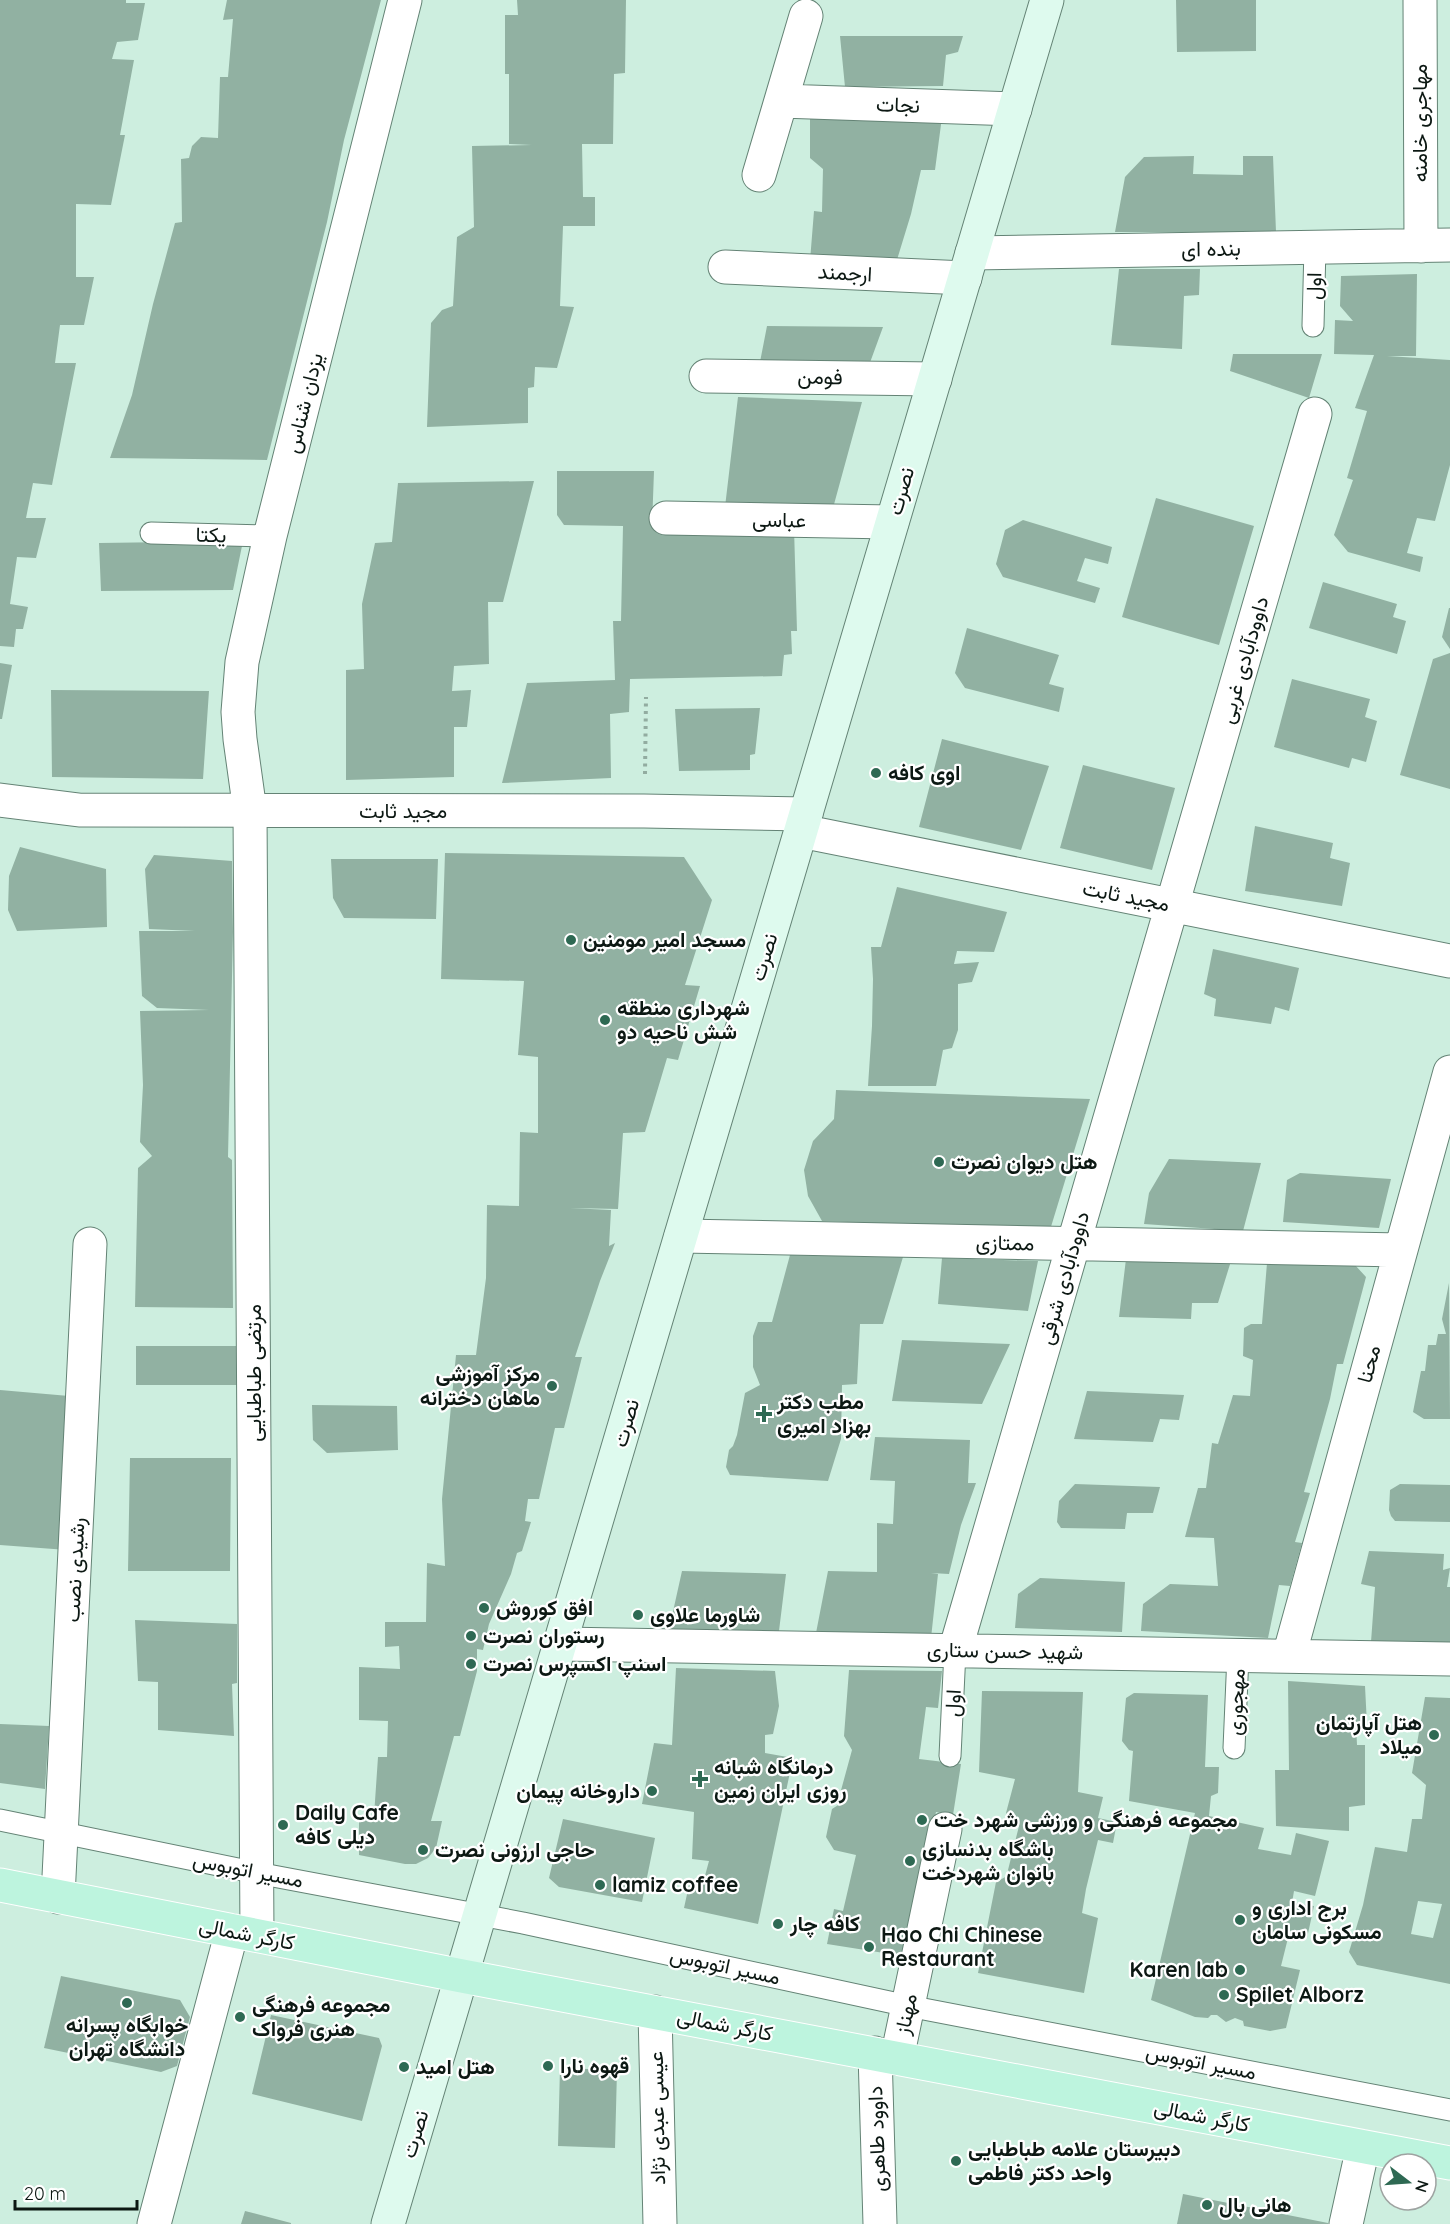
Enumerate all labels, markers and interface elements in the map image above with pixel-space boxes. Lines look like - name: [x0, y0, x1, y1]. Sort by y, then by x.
- street label: مهاجری خامنه: [1406, 64, 1433, 182]
- street label: نجات: [876, 90, 921, 118]
- street label: بنده ای: [1181, 234, 1241, 262]
- street label: ارجمند: [817, 258, 873, 287]
- street label: اول: [1300, 272, 1327, 300]
- street label: یزدان شناس: [278, 350, 329, 456]
- street label: فومن: [797, 363, 843, 390]
- street label: نصرت: [881, 464, 920, 518]
- street label: عباسی: [752, 506, 806, 532]
- street label: یکتا: [195, 521, 227, 547]
- street label: داوودآبادی غربی: [1212, 593, 1275, 727]
- place label: اوی کافه: [888, 759, 961, 786]
- marker: اوی کافه: [869, 766, 883, 780]
- street label: مجید ثابت: [359, 797, 447, 823]
- street label: مجید ثابت: [1080, 874, 1172, 916]
- place label: مسجد امیر مومنین: [583, 926, 746, 953]
- street label: نصرت: [743, 930, 784, 984]
- marker: مسجد امیر مومنین: [564, 933, 578, 947]
- place label: شهرداری منطقه شش ناحیه دو: [617, 994, 750, 1045]
- marker: شهرداری منطقه شش ناحیه دو: [598, 1013, 612, 1027]
- place label: هتل دیوان نصرت: [951, 1148, 1098, 1175]
- marker: هتل دیوان نصرت: [932, 1155, 946, 1169]
- street label: داوودآبادی شرقی: [1032, 1208, 1095, 1348]
- street label: ممتازی: [975, 1228, 1035, 1257]
- street label: مرتضی طباطبایی: [240, 1304, 267, 1442]
- street label: محنا: [1351, 1342, 1386, 1386]
- place label: مرکز آموزشی ماهان دخترانه: [420, 1360, 540, 1411]
- marker: مرکز آموزشی ماهان دخترانه: [545, 1379, 559, 1393]
- place label: مطب دکتر بهزاد امیری: [776, 1388, 871, 1439]
- street label: نصرت: [606, 1396, 645, 1450]
- marker: مطب دکتر بهزاد امیری: [755, 1405, 773, 1423]
- street label: رشیدی نصب: [58, 1517, 91, 1623]
- place label: افق کوروش: [496, 1594, 593, 1621]
- marker: افق کوروش: [477, 1601, 491, 1615]
- place label: شاورما علاوی: [650, 1601, 760, 1628]
- marker: شاورما علاوی: [631, 1608, 645, 1622]
- place label: رستوران نصرت: [483, 1622, 605, 1649]
- marker: رستوران نصرت: [464, 1629, 478, 1643]
- street label: شهید حسن ستاری: [927, 1636, 1083, 1665]
- place label: اسنپ اکسپرس نصرت: [483, 1650, 666, 1678]
- marker: اسنپ اکسپرس نصرت: [464, 1657, 478, 1671]
- street label: مهجوری: [1220, 1668, 1251, 1736]
- street label: اول: [938, 1688, 967, 1717]
- place label: هتل آپارتمان میلاد: [1316, 1709, 1422, 1759]
- marker: هتل آپارتمان میلاد: [1427, 1728, 1441, 1742]
- place label: درمانگاه شبانه روزی ایران زمین: [714, 1753, 847, 1804]
- marker: درمانگاه شبانه روزی ایران زمین: [691, 1770, 709, 1788]
- place label: داروخانه پیمان: [516, 1777, 640, 1805]
- marker: داروخانه پیمان: [645, 1784, 659, 1798]
- place label: Daily Cafe دیلی کافه: [295, 1799, 399, 1849]
- place label: مجموعه فرهنگی و ورزشی شهرد خت: [934, 1806, 1238, 1833]
- marker: مجموعه فرهنگی و ورزشی شهرد خت: [915, 1813, 929, 1827]
- marker: Daily Cafe دیلی کافه: [276, 1818, 290, 1832]
- place label: باشگاه بدنسازی بانوان شهردخت: [922, 1835, 1054, 1886]
- place label: حاجی ارزونی نصرت: [435, 1836, 594, 1863]
- marker: حاجی ارزونی نصرت: [416, 1843, 430, 1857]
- street label: مسیر اتوبوس: [190, 1846, 306, 1893]
- marker: باشگاه بدنسازی بانوان شهردخت: [903, 1854, 917, 1868]
- place label: lamiz coffee: [612, 1871, 738, 1897]
- marker: lamiz coffee: [593, 1878, 607, 1892]
- place label: برج اداری و مسکونی سامان: [1252, 1894, 1382, 1945]
- place label: کافه چار: [789, 1910, 860, 1938]
- street label: کارگر شمالی: [197, 1911, 297, 1956]
- marker: برج اداری و مسکونی سامان: [1233, 1913, 1247, 1927]
- marker: کافه چار: [771, 1917, 785, 1931]
- place label: Hao Chi Chinese Restaurant: [881, 1921, 1042, 1971]
- marker: Hao Chi Chinese Restaurant: [862, 1940, 876, 1954]
- street label: مسیر اتوبوس: [667, 1941, 783, 1990]
- place label: Karen lab: [1130, 1956, 1228, 1982]
- marker: Karen lab: [1233, 1963, 1247, 1977]
- place label: Spilet Alborz: [1236, 1981, 1364, 2007]
- marker: Spilet Alborz: [1217, 1988, 1231, 2002]
- place label: مجموعه فرهنگی هنری فرواک: [252, 1991, 390, 2042]
- street label: مهناز: [888, 1991, 923, 2038]
- marker: خوابگاه پسرانه دانشگاه تهران: [120, 1996, 134, 2010]
- street label: کارگر شمالی: [675, 2002, 775, 2047]
- marker: مجموعه فرهنگی هنری فرواک: [233, 2010, 247, 2024]
- place label: خوابگاه پسرانه دانشگاه تهران: [66, 2011, 188, 2062]
- street label: مسیر اتوبوس: [1143, 2038, 1259, 2085]
- street label: عیسی عبدی نژاد: [642, 2051, 671, 2185]
- place label: قهوه نارا: [560, 2052, 629, 2079]
- place label: هتل امید: [416, 2053, 495, 2079]
- marker: قهوه نارا: [541, 2059, 555, 2073]
- marker: هتل امید: [397, 2060, 411, 2074]
- street label: داوود طاهری: [861, 2086, 892, 2192]
- street label: کارگر شمالی: [1152, 2093, 1252, 2138]
- street label: نصرت: [394, 2107, 435, 2161]
- place label: دبیرستان علامه طباطبایی واحد دکتر فاطمی: [968, 2135, 1181, 2186]
- north arrow: [1378, 2152, 1438, 2212]
- marker: دبیرستان علامه طباطبایی واحد دکتر فاطمی: [949, 2154, 963, 2168]
- scale bar: [15, 2173, 136, 2211]
- text: N: [1411, 2178, 1434, 2195]
- text: 20 m: [24, 2182, 66, 2205]
- place label: هانی بال: [1219, 2191, 1292, 2218]
- marker: هانی بال: [1200, 2198, 1214, 2212]

